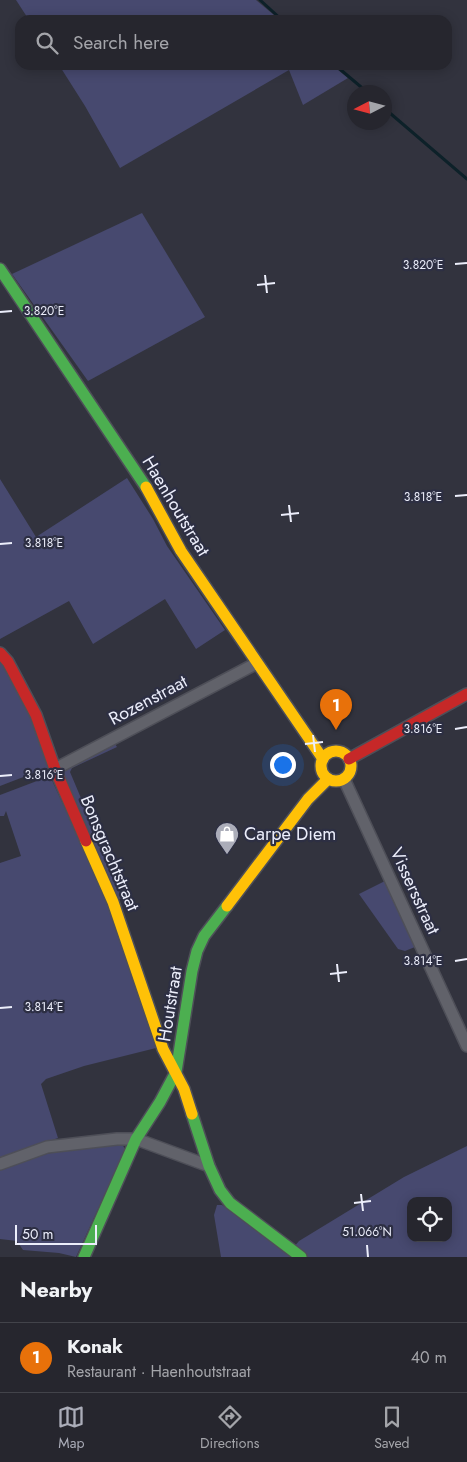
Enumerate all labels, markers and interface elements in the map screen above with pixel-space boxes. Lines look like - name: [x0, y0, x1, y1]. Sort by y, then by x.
- search box: [15, 15, 452, 70]
- icon: search: [33, 29, 61, 57]
- text: Search here: [73, 29, 169, 56]
- north arrow: [347, 85, 392, 130]
- text: 3.820°E: [403, 256, 443, 274]
- text: 3.820°E: [24, 302, 64, 320]
- street label: Haenhoutstraat: [136, 451, 217, 562]
- text: 3.818°E: [404, 488, 442, 506]
- text: 3.818°E: [25, 534, 63, 552]
- street label: Rozenstraat: [104, 668, 193, 732]
- pin: 1: [320, 689, 352, 730]
- text: 3.816°E: [404, 720, 442, 738]
- your location: [270, 752, 296, 778]
- text: 3.816°E: [25, 766, 63, 784]
- street label: Bonsgrachtstraat: [74, 791, 146, 916]
- shop icon: Carpe Diem: [214, 821, 240, 855]
- place label: Carpe Diem: [244, 821, 336, 847]
- street label: Vissersstraat: [384, 843, 447, 939]
- text: 3.814°E: [404, 952, 442, 970]
- street label: Houtstraat: [151, 964, 189, 1043]
- text: 3.814°E: [25, 998, 63, 1016]
- map controls: [407, 1197, 452, 1242]
- button: locate: [407, 1197, 452, 1242]
- scale bar: [15, 1222, 98, 1245]
- text: 51.066°N: [342, 1223, 392, 1241]
- text: 50 m: [22, 1224, 53, 1244]
- text: Nearby: [20, 1275, 92, 1305]
- text: Konak: [67, 1333, 123, 1360]
- text: 1: [32, 1346, 40, 1369]
- text: 40 m: [411, 1346, 447, 1369]
- text: Restaurant · Haenhoutstraat: [67, 1360, 251, 1383]
- tab: Map: [57, 1403, 85, 1453]
- tab: Directions: [200, 1403, 259, 1453]
- tab: Saved: [374, 1403, 410, 1453]

